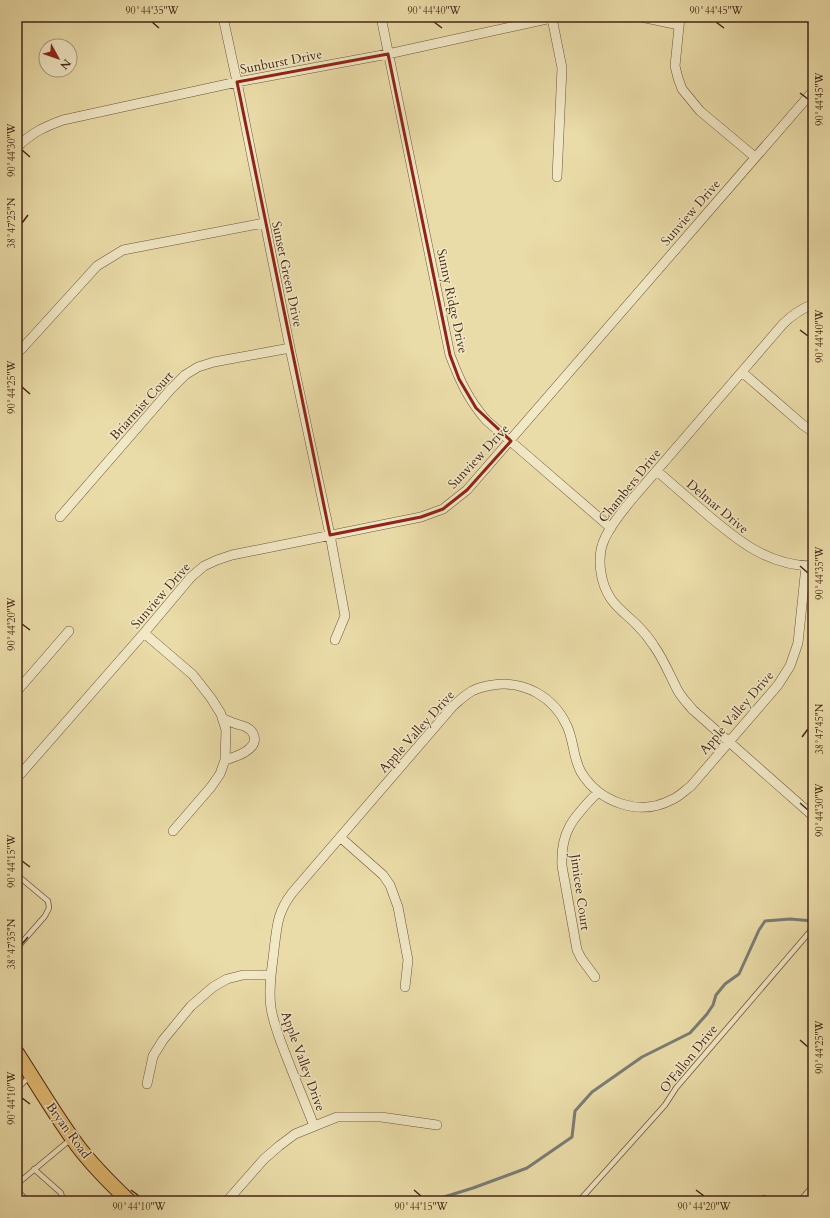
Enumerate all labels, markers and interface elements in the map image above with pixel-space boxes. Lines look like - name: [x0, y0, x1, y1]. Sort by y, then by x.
- text: 90°44'35"W: [125, 4, 180, 18]
- text: 90°44'40"W: [407, 4, 462, 18]
- text: 90°44'45"W: [689, 4, 744, 18]
- north arrow: [38, 38, 78, 78]
- street label: Sunburst Drive: [239, 45, 324, 79]
- text: N: [56, 56, 74, 73]
- text: 90°44'45"W: [813, 71, 827, 126]
- text: 90°44'30"W: [5, 122, 19, 177]
- street label: Sunview Drive: [657, 176, 725, 250]
- text: 38°47'25"N: [5, 197, 19, 248]
- street label: Sunset Green Drive: [267, 219, 307, 329]
- street label: Sunny Ridge Drive: [432, 247, 472, 355]
- text: 90°44'40"W: [813, 308, 827, 363]
- text: 90°44'25"W: [5, 359, 19, 414]
- street label: Briarmist Court: [106, 367, 178, 444]
- street label: Sunview Drive: [444, 420, 514, 493]
- street label: Chambers Drive: [594, 445, 665, 526]
- street label: Delmar Drive: [682, 475, 752, 538]
- text: 90°44'35"W: [813, 545, 827, 600]
- street label: Sunview Drive: [127, 559, 195, 633]
- text: 90°44'20"W: [5, 596, 19, 651]
- street label: Apple Valley Drive: [695, 667, 778, 758]
- street label: Apple Valley Drive: [375, 686, 459, 777]
- text: 38°47'45"N: [813, 703, 827, 754]
- text: 90°44'30"W: [813, 782, 827, 837]
- text: 90°44'15"W: [5, 833, 19, 888]
- street label: Jimicee Court: [565, 851, 594, 931]
- text: 38°47'35"N: [5, 918, 19, 969]
- street label: Apple Valley Drive: [277, 1009, 330, 1114]
- text: 90°44'25"W: [813, 1019, 827, 1074]
- street label: O'Fallon Drive: [656, 1021, 722, 1097]
- text: 90°44'10"W: [5, 1070, 19, 1125]
- street label: Bryan Road: [42, 1099, 95, 1162]
- text: 90°44'10"W: [112, 1200, 167, 1214]
- text: 90°44'15"W: [394, 1200, 449, 1214]
- text: 90°44'20"W: [677, 1200, 732, 1214]

